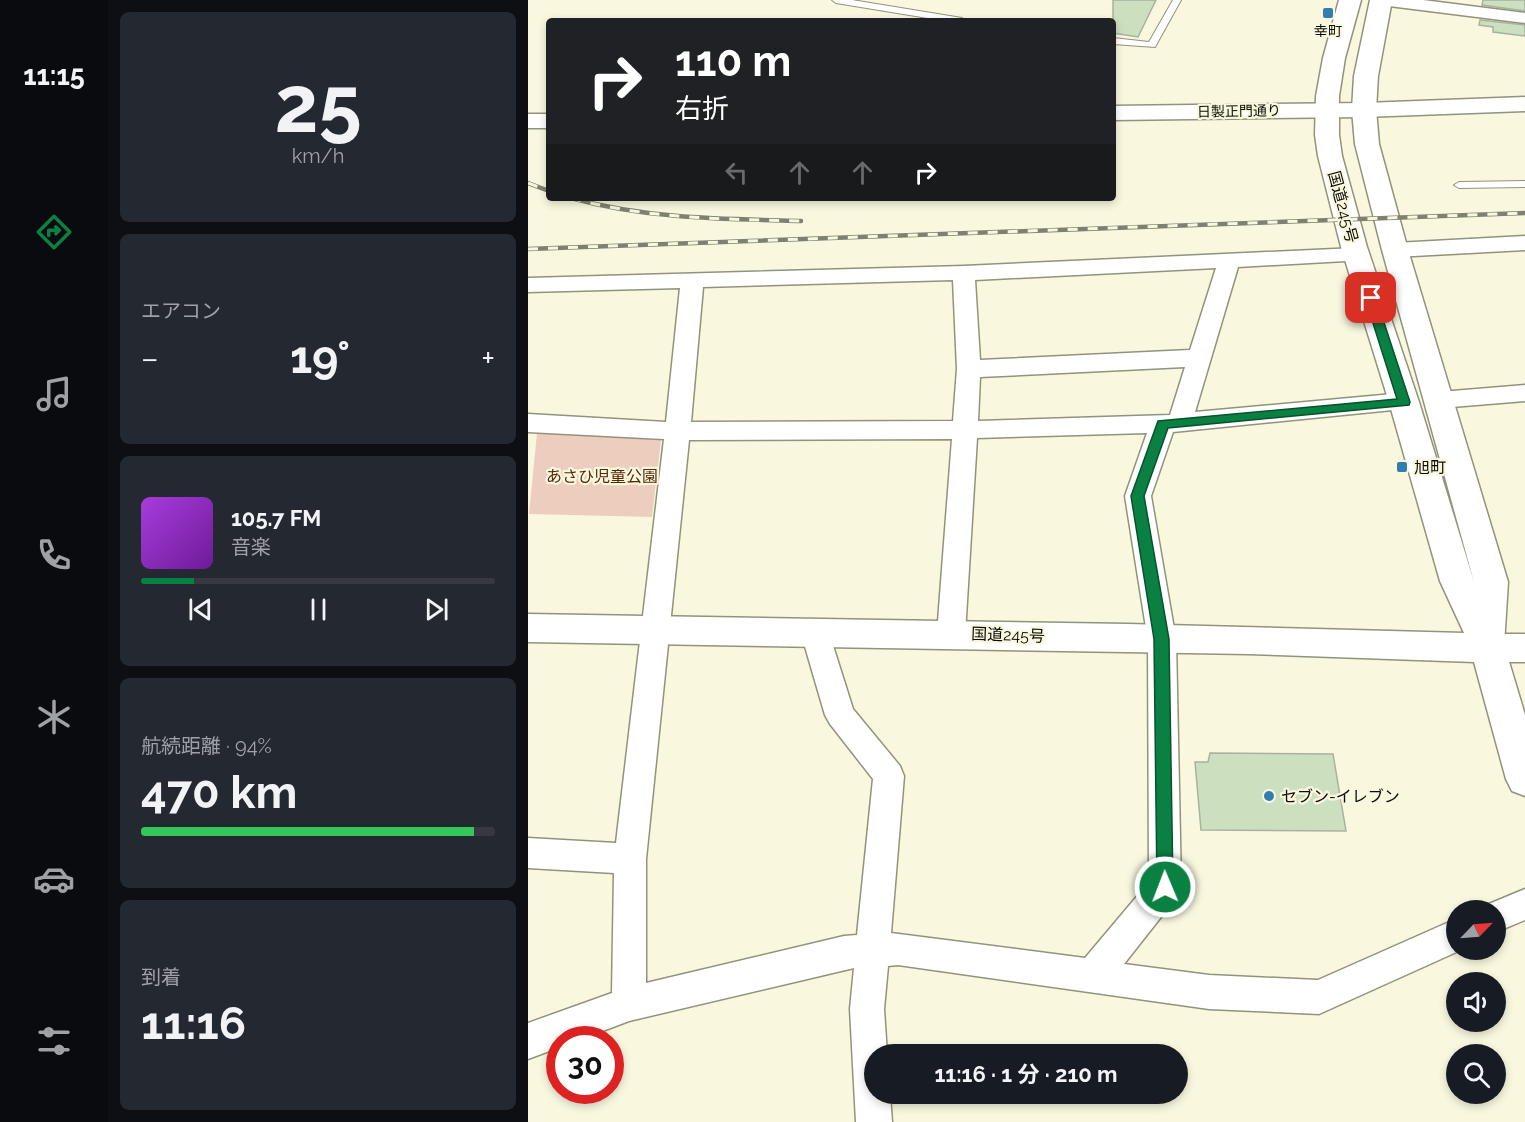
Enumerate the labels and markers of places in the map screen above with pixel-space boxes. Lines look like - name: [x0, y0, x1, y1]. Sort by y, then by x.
- marker: 幸町: [1321, 6, 1335, 20]
- place label: 幸町: [1314, 23, 1342, 39]
- pin: [1345, 272, 1396, 323]
- place label: 旭町: [1414, 458, 1446, 477]
- marker: 旭町: [1395, 460, 1409, 474]
- place label: セブン-イレブン: [1281, 787, 1400, 806]
- marker: セブン-イレブン: [1262, 789, 1276, 803]

